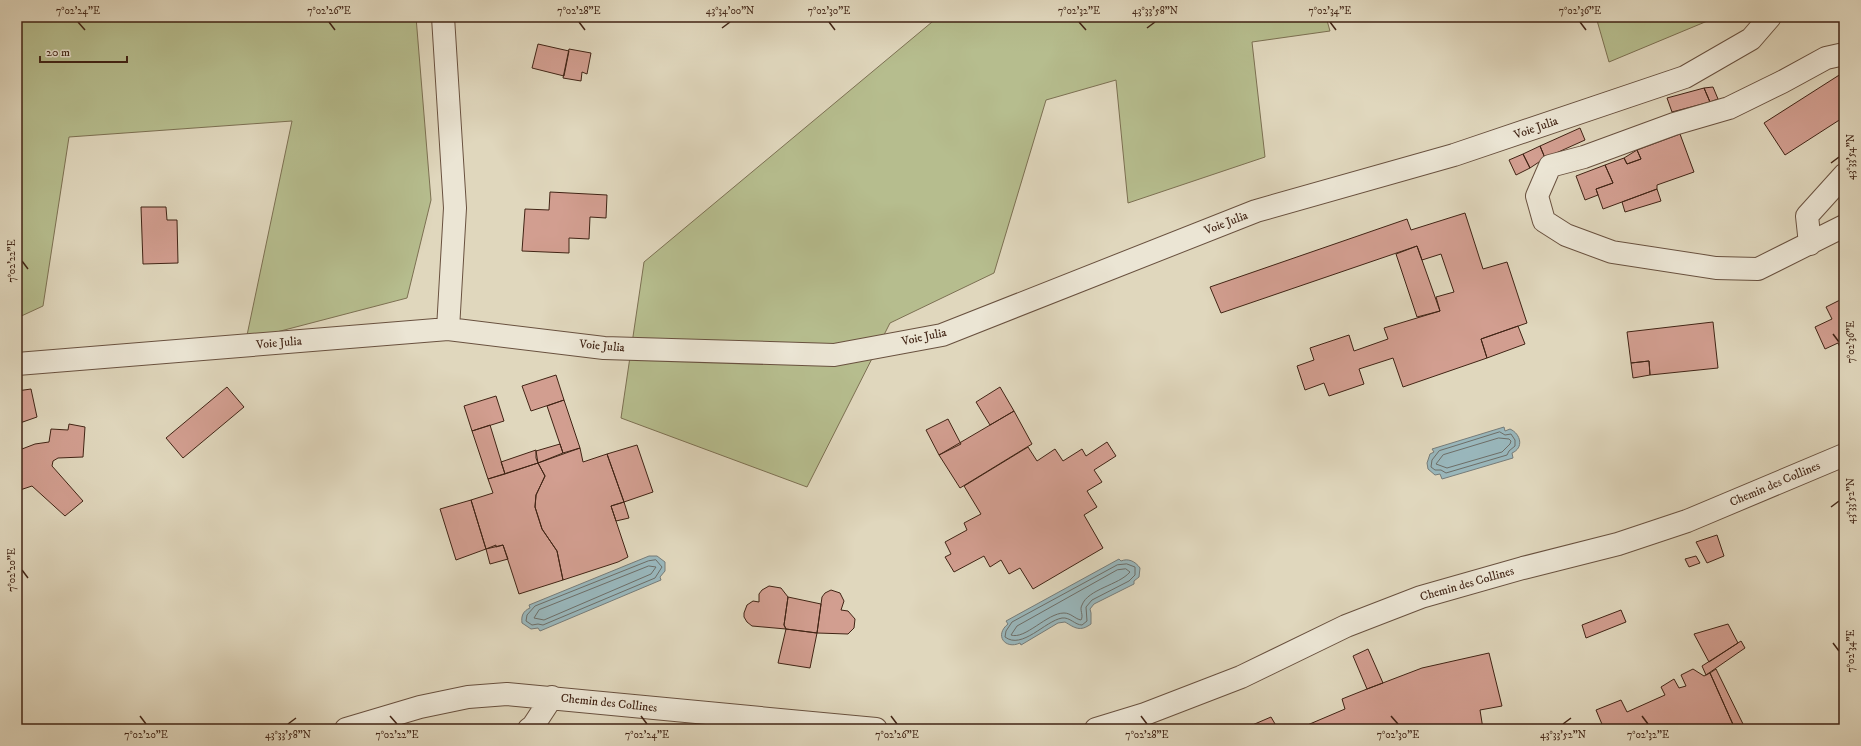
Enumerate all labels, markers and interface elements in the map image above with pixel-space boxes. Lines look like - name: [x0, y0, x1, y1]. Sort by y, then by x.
- text: 7°02'24"E: [56, 5, 100, 17]
- text: 7°02'26"E: [307, 5, 351, 17]
- text: 7°02'28"E: [557, 5, 601, 17]
- text: 43°34'00"N: [706, 5, 754, 17]
- text: 7°02'30"E: [808, 5, 850, 17]
- text: 7°02'32"E: [1058, 5, 1100, 17]
- text: 43°33'58"N: [1132, 5, 1178, 17]
- text: 7°02'34"E: [1309, 5, 1351, 17]
- text: 7°02'36"E: [1559, 5, 1601, 17]
- scale bar: [40, 38, 127, 64]
- text: 20 m: [46, 45, 70, 60]
- street label: Voie Julia: [1511, 113, 1561, 143]
- text: 43°33'54"N: [1845, 134, 1857, 180]
- street label: Voie Julia: [1201, 208, 1251, 239]
- text: 7°02'22"E: [6, 239, 18, 283]
- text: 7°02'36"E: [1845, 321, 1857, 363]
- street label: Voie Julia: [899, 325, 949, 349]
- street label: Voie Julia: [255, 333, 303, 353]
- street label: Voie Julia: [578, 336, 626, 356]
- street label: Chemin des Collines: [1727, 458, 1823, 510]
- text: 43°33'52"N: [1845, 478, 1857, 524]
- text: 7°02'20"E: [6, 548, 18, 592]
- street label: Chemin des Collines: [1418, 563, 1516, 605]
- text: 7°02'34"E: [1845, 630, 1857, 672]
- street label: Chemin des Collines: [560, 690, 658, 716]
- text: 7°02'20"E: [124, 729, 168, 741]
- text: 43°33'58"N: [265, 729, 311, 741]
- text: 7°02'22"E: [375, 729, 419, 741]
- text: 7°02'24"E: [625, 729, 669, 741]
- text: 7°02'26"E: [875, 729, 919, 741]
- text: 7°02'28"E: [1125, 729, 1169, 741]
- text: 7°02'30"E: [1377, 729, 1419, 741]
- text: 43°33'52"N: [1540, 729, 1586, 741]
- text: 7°02'32"E: [1627, 729, 1669, 741]

